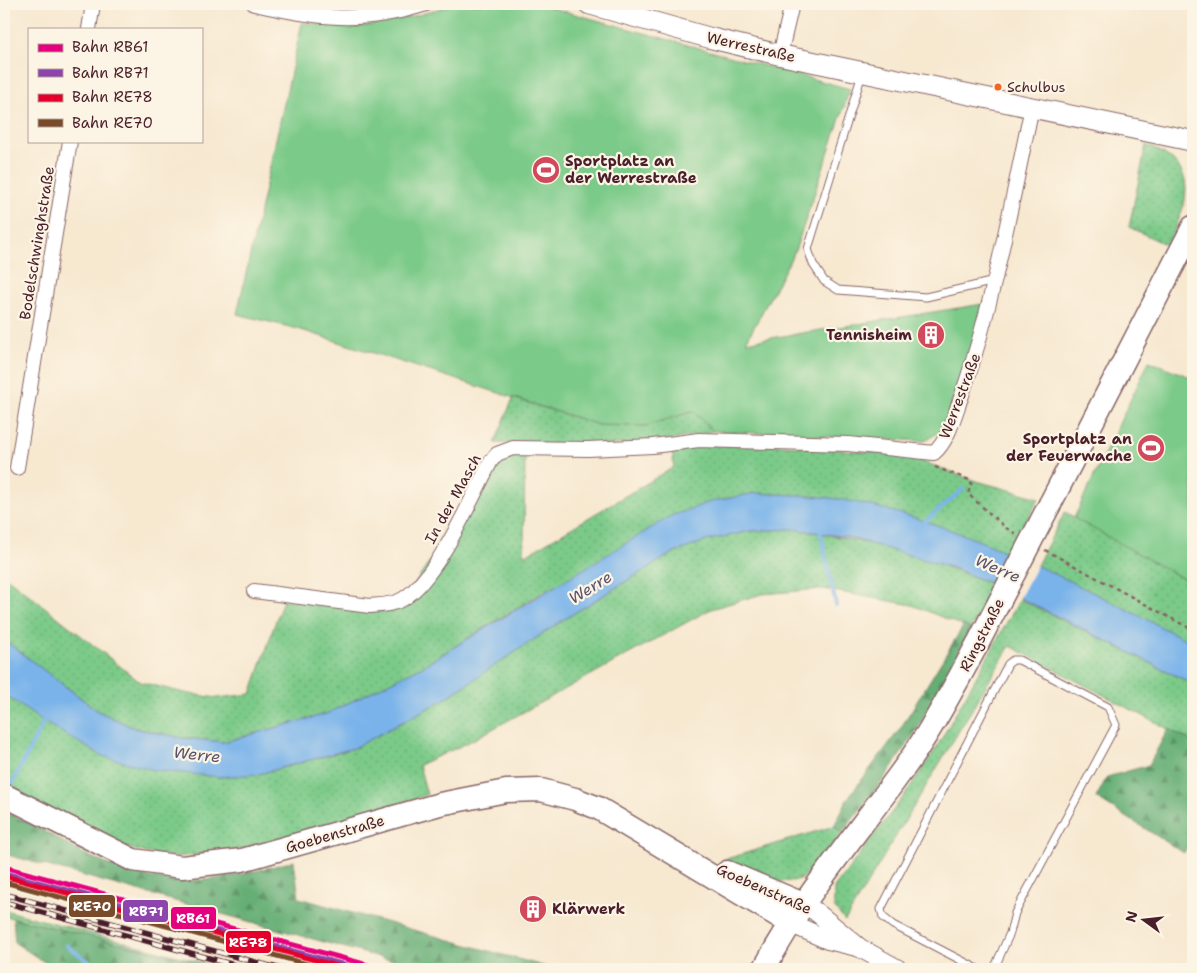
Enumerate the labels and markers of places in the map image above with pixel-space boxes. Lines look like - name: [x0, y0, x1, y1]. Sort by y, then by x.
- place label: Schulbus: [1007, 78, 1066, 96]
- marker: Schulbus: [993, 82, 1003, 92]
- place label: Sportplatz an der Werrestraße: [565, 151, 697, 188]
- sports icon: Sportplatz an der Werrestraße: [531, 155, 561, 185]
- building icon: Tennisheim: [916, 320, 946, 350]
- place label: Tennisheim: [826, 325, 912, 345]
- place label: Sportplatz an der Feuerwache: [1006, 429, 1132, 466]
- sports icon: Sportplatz an der Feuerwache: [1136, 433, 1166, 463]
- building icon: Klärwerk: [518, 894, 548, 924]
- place label: Klärwerk: [552, 899, 626, 919]

